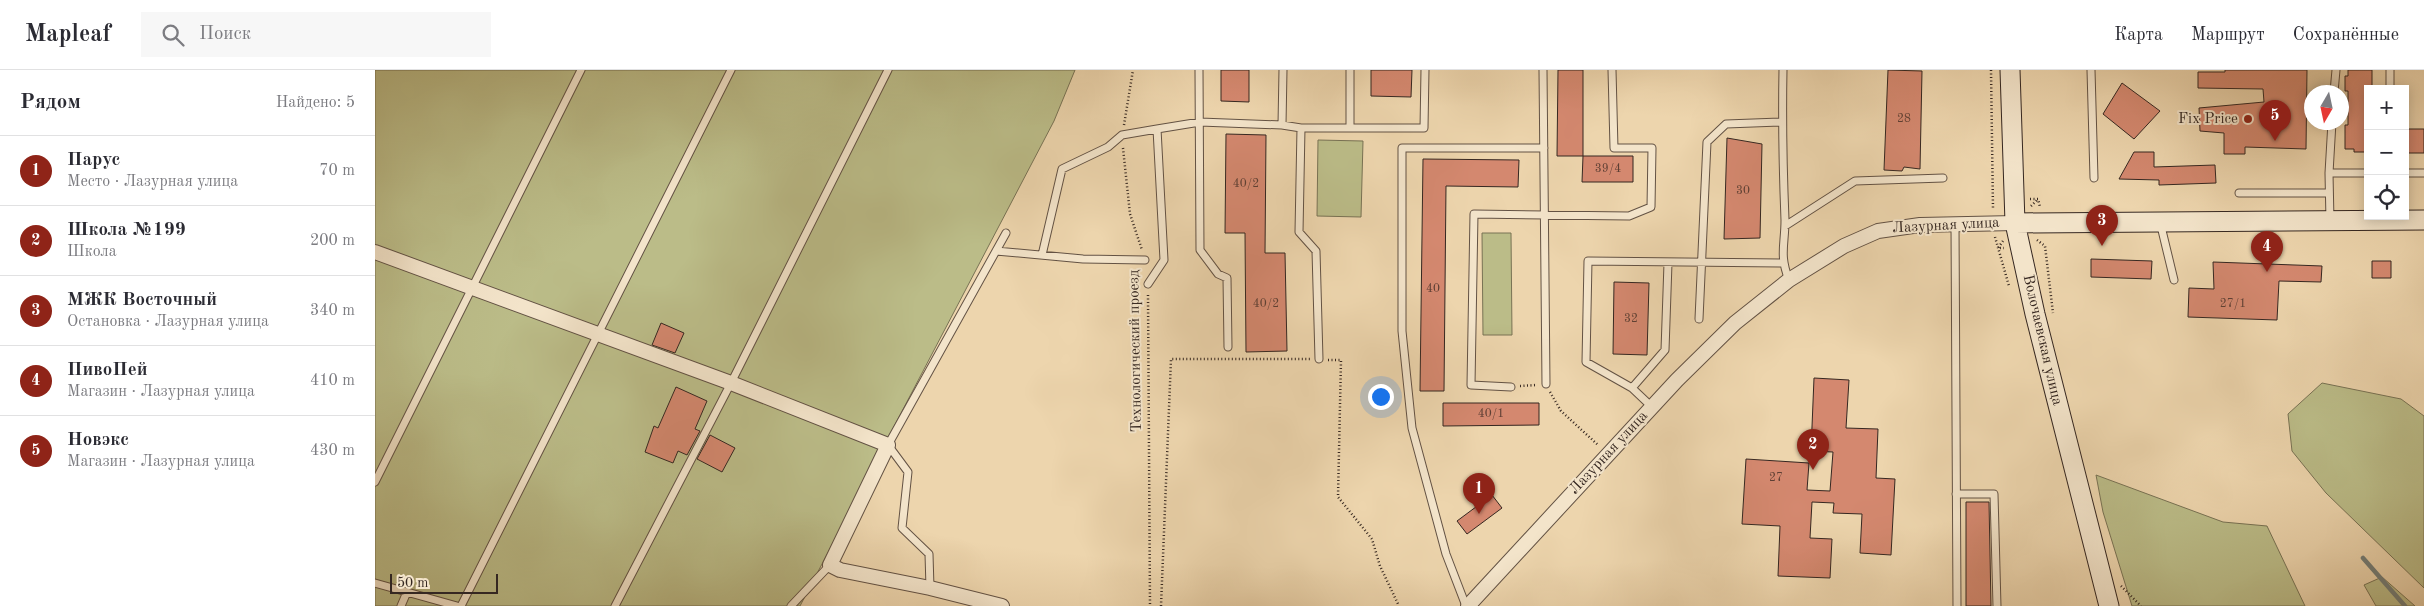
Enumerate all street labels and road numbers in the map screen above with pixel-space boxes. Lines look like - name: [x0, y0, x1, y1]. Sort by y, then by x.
- street label: Лазурная улица: [1892, 216, 2001, 236]
- street label: Технологический проезд: [1127, 269, 1145, 432]
- street label: Волочаевская улица: [2020, 273, 2064, 407]
- street label: Лазурная улица: [1567, 408, 1651, 497]

